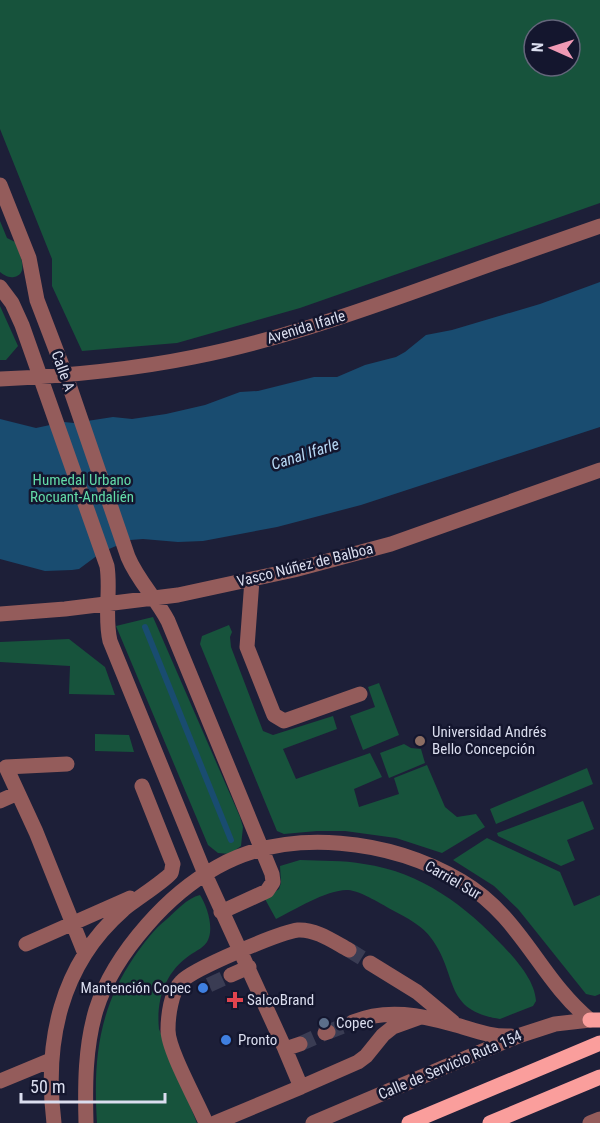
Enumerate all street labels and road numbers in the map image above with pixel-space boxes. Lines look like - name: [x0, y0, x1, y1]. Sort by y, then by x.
- street label: Avenida Ifarle: [265, 307, 347, 347]
- street label: Calle A: [47, 348, 79, 394]
- street label: Vasco Núñez de Balboa: [235, 539, 375, 591]
- street label: Carriel Sur: [422, 857, 485, 903]
- street label: Calle de Servicio Ruta 154: [376, 1027, 524, 1103]

